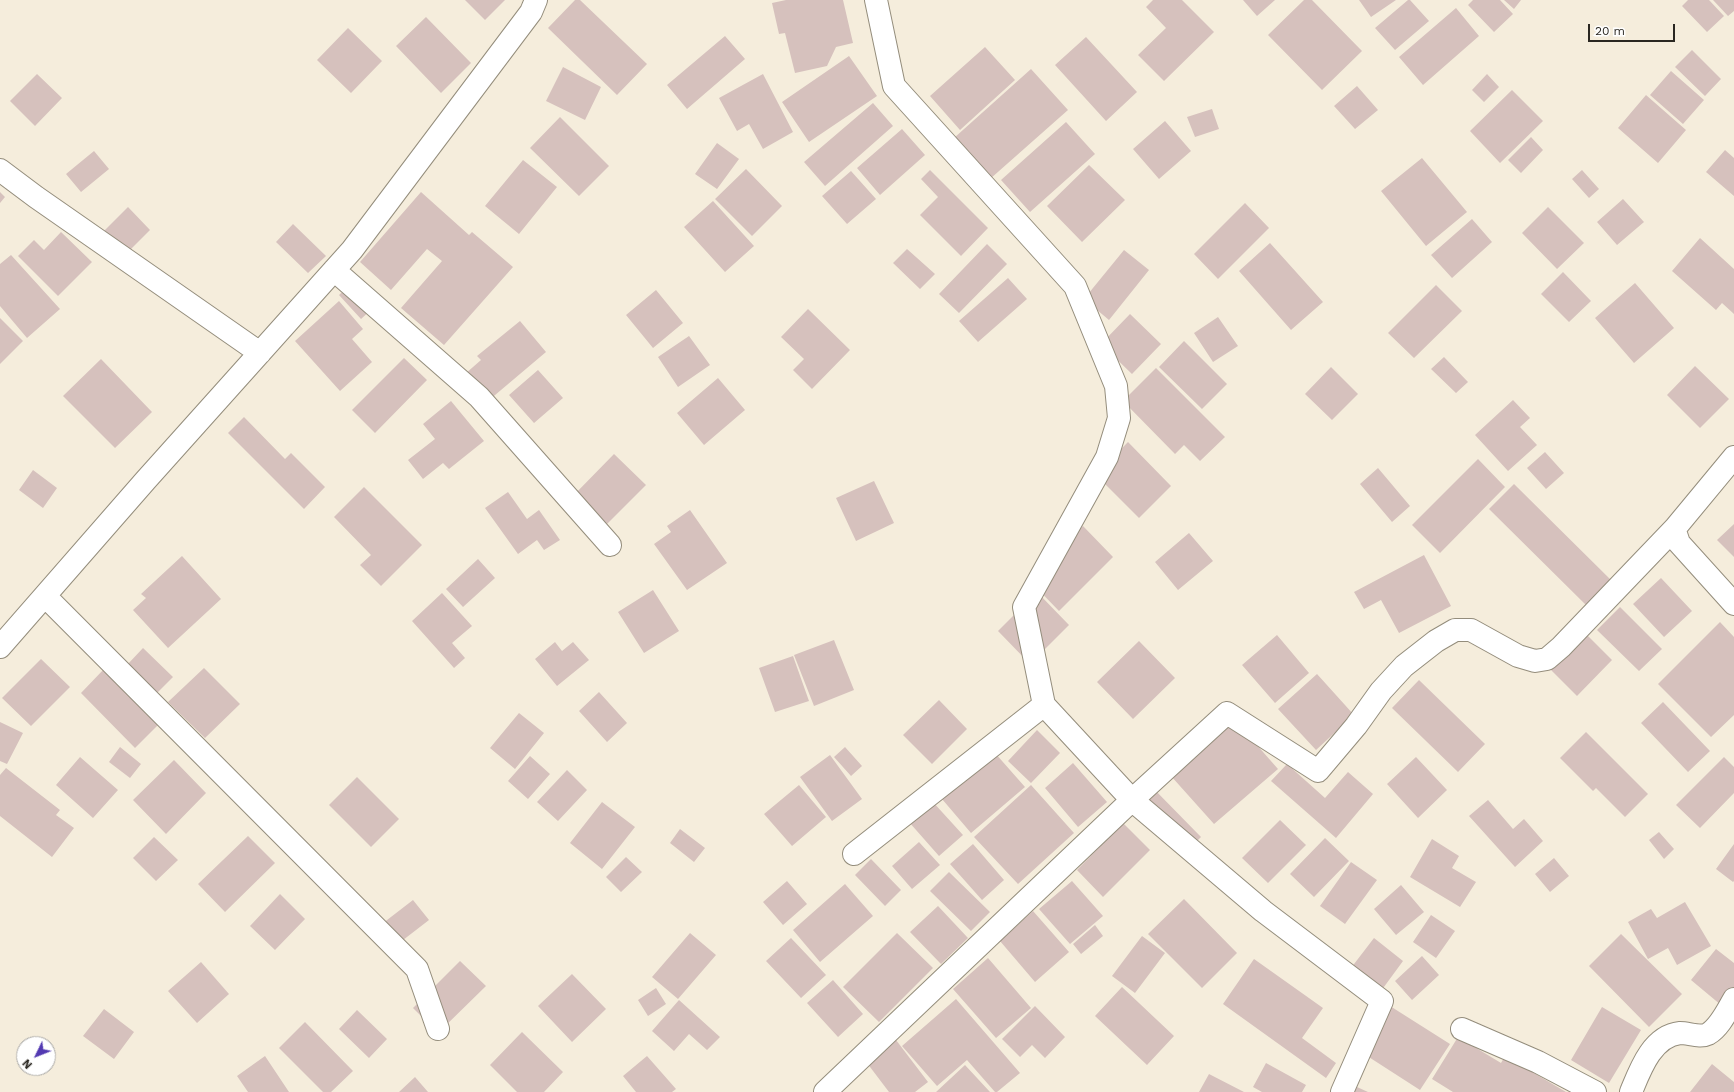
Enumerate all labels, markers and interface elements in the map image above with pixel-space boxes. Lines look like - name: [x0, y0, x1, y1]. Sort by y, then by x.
- scale bar: [1590, 16, 1677, 42]
- text: 20 m: [1595, 24, 1625, 38]
- north arrow: [16, 1036, 56, 1076]
- text: N: [20, 1056, 35, 1071]

